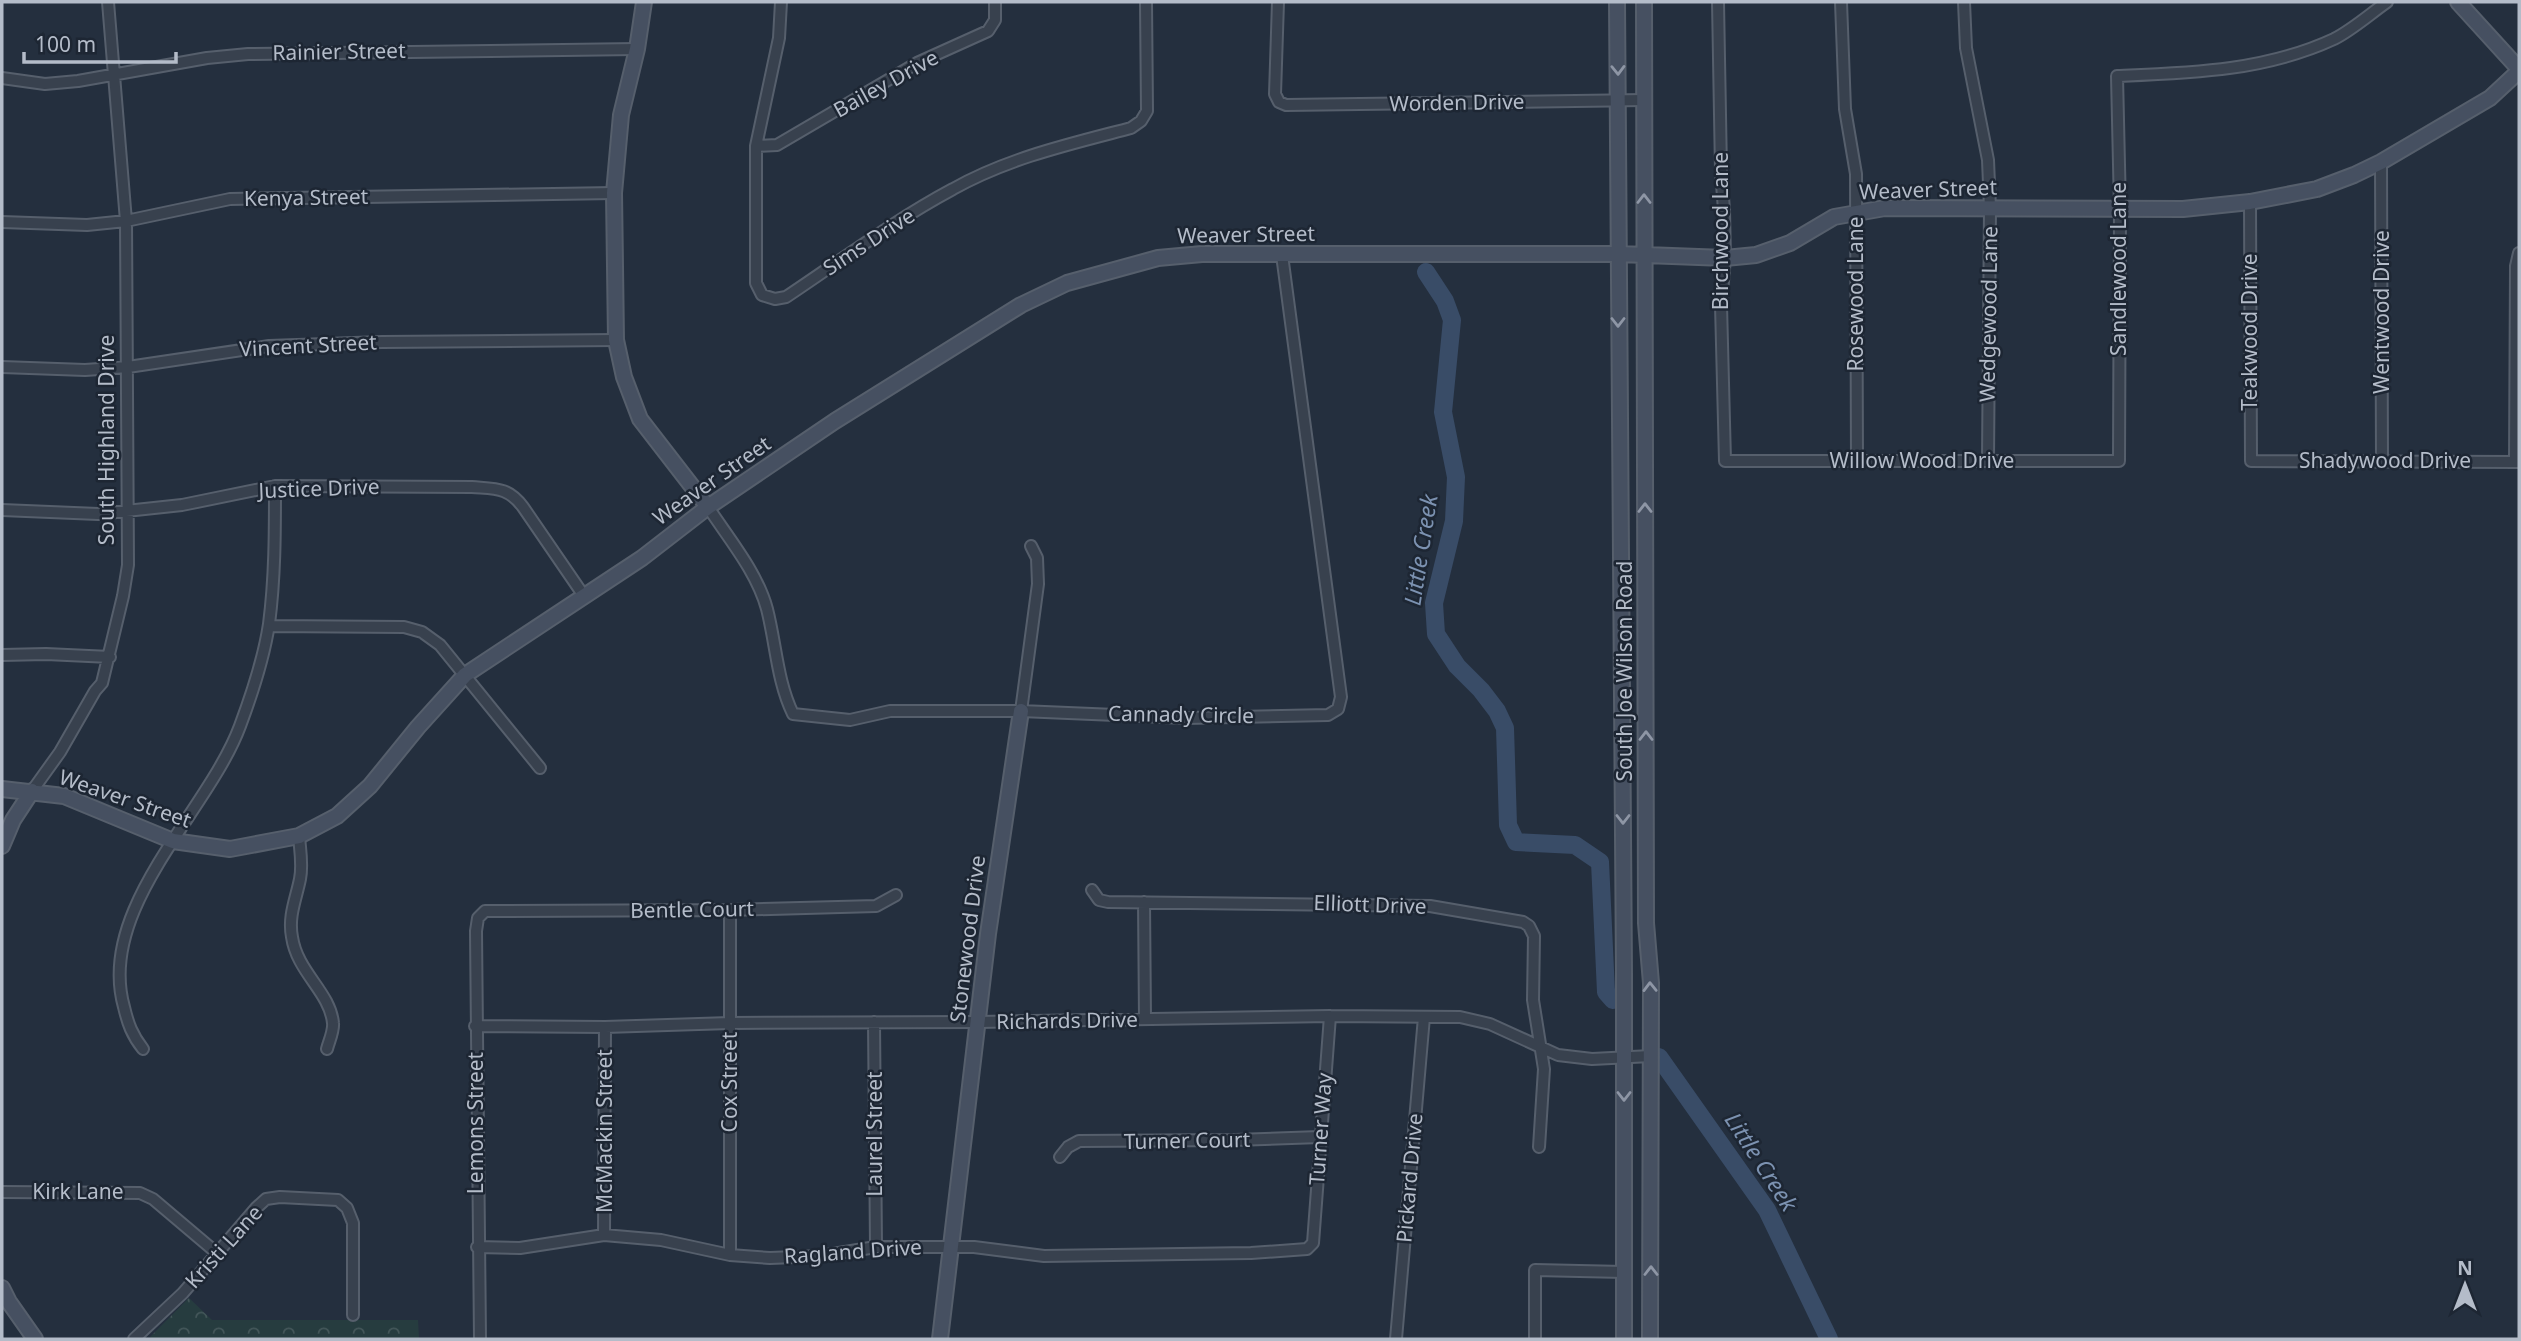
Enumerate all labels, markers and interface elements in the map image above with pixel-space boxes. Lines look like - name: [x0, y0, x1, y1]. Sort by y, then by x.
- scale bar: [24, 21, 177, 65]
- text: 100 m: [35, 30, 96, 58]
- street label: Rainier Street: [272, 36, 406, 66]
- street label: Bailey Drive: [828, 43, 943, 123]
- one-way arrow: [1610, 65, 1626, 76]
- street label: Worden Drive: [1389, 87, 1525, 117]
- street label: Birchwood Lane: [1706, 152, 1734, 310]
- street label: Weaver Street: [1859, 173, 1998, 205]
- street label: Kenya Street: [244, 182, 369, 212]
- street label: Sandlewood Lane: [2104, 182, 2132, 356]
- one-way arrow: [1637, 193, 1652, 204]
- street label: Sims Drive: [817, 201, 920, 281]
- street label: Rosewood Lane: [1841, 216, 1869, 372]
- street label: Weaver Street: [1177, 219, 1316, 249]
- street label: Wedgewood Lane: [1972, 226, 2004, 402]
- street label: Wentwood Drive: [2367, 230, 2395, 394]
- street label: Teakwood Drive: [2235, 253, 2263, 411]
- one-way arrow: [1611, 317, 1626, 328]
- street label: Vincent Street: [239, 327, 378, 363]
- street label: South Highland Drive: [92, 335, 120, 545]
- street label: Weaver Street: [647, 429, 776, 531]
- street label: Willow Wood Drive: [1830, 446, 2014, 474]
- street label: Shadywood Drive: [2299, 446, 2471, 474]
- street label: Justice Drive: [256, 472, 380, 504]
- water label: Little Creek: [1395, 490, 1445, 608]
- one-way arrow: [1638, 502, 1653, 513]
- street label: South Joe Wilson Road: [1610, 560, 1638, 782]
- street label: Cannady Circle: [1108, 699, 1254, 729]
- one-way arrow: [1638, 730, 1654, 740]
- street label: Weaver Street: [56, 762, 196, 834]
- one-way arrow: [1615, 814, 1630, 825]
- street label: Stonewood Drive: [943, 854, 991, 1024]
- street label: Elliott Drive: [1313, 888, 1427, 920]
- street label: Bentle Court: [630, 894, 755, 924]
- one-way arrow: [1643, 982, 1658, 993]
- street label: Richards Drive: [996, 1005, 1138, 1035]
- street label: Cox Street: [715, 1031, 743, 1132]
- street label: McMackin Street: [590, 1049, 618, 1213]
- street label: Lemons Street: [461, 1051, 489, 1194]
- street label: Laurel Street: [860, 1071, 888, 1197]
- street label: Turner Way: [1302, 1071, 1338, 1186]
- one-way arrow: [1616, 1091, 1632, 1101]
- water label: Little Creek: [1718, 1106, 1807, 1219]
- street label: Pickard Drive: [1389, 1112, 1429, 1244]
- street label: Turner Court: [1124, 1125, 1251, 1155]
- street label: Kirk Lane: [32, 1177, 124, 1205]
- street label: Kristi Lane: [178, 1199, 268, 1294]
- street label: Ragland Drive: [783, 1232, 923, 1270]
- north arrow: [2430, 1250, 2500, 1320]
- text: N: [2457, 1255, 2473, 1281]
- one-way arrow: [1643, 1265, 1659, 1276]

